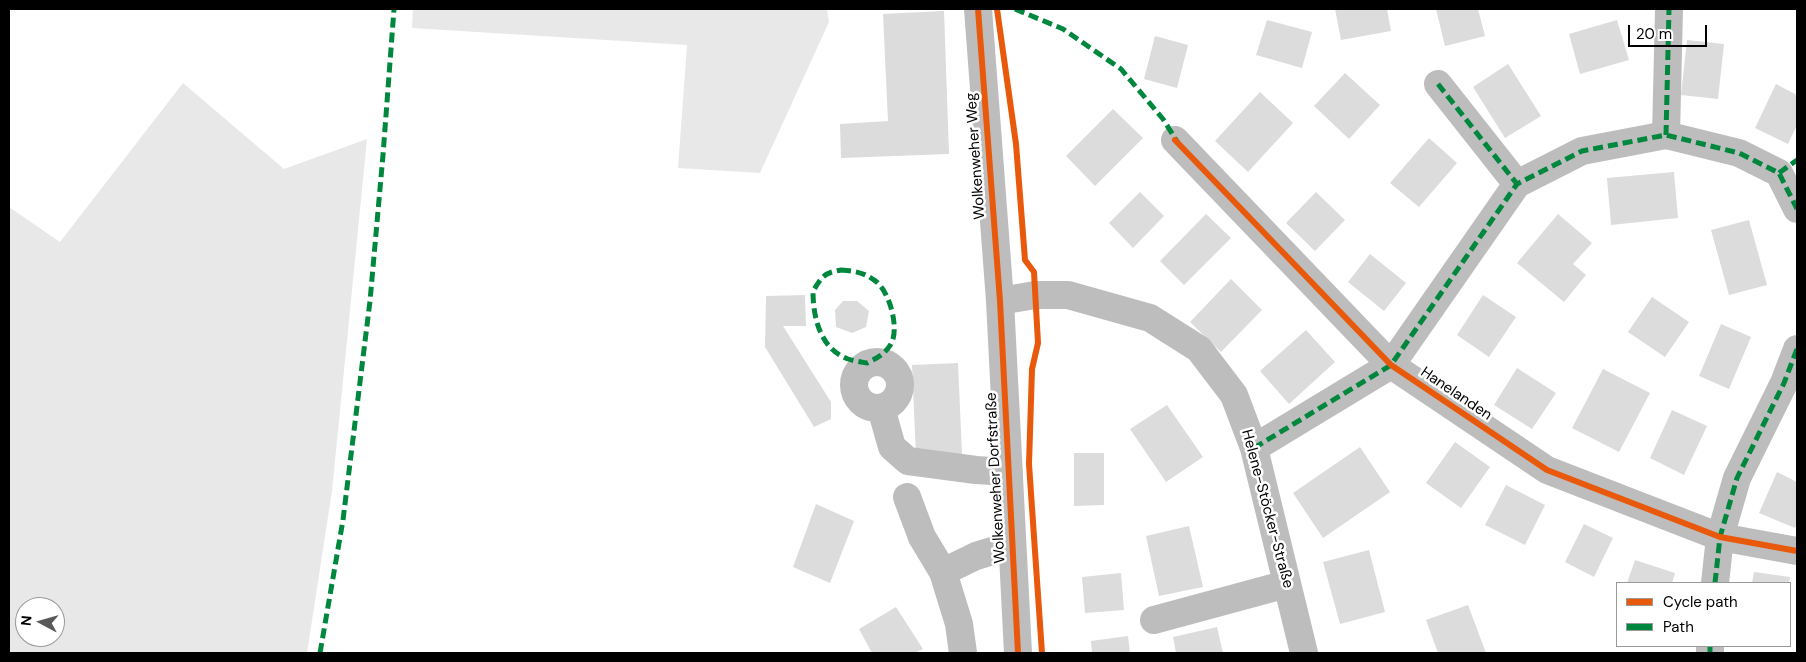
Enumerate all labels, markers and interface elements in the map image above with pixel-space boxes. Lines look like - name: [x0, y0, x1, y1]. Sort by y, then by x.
- scale bar: [1631, 15, 1710, 47]
- text: 20 m: [1636, 24, 1672, 44]
- street label: Wolkenweher Weg: [963, 92, 989, 220]
- street label: Hanelanden: [1417, 364, 1495, 424]
- street label: Wolkenweher Dorfstraße: [983, 392, 1009, 564]
- street label: Helene-Stöcker-Straße: [1237, 428, 1297, 590]
- legend: [1616, 582, 1791, 647]
- text: Cycle path: [1663, 592, 1738, 612]
- north arrow: [15, 597, 65, 647]
- text: N: [17, 615, 36, 627]
- text: Path: [1663, 617, 1694, 637]

